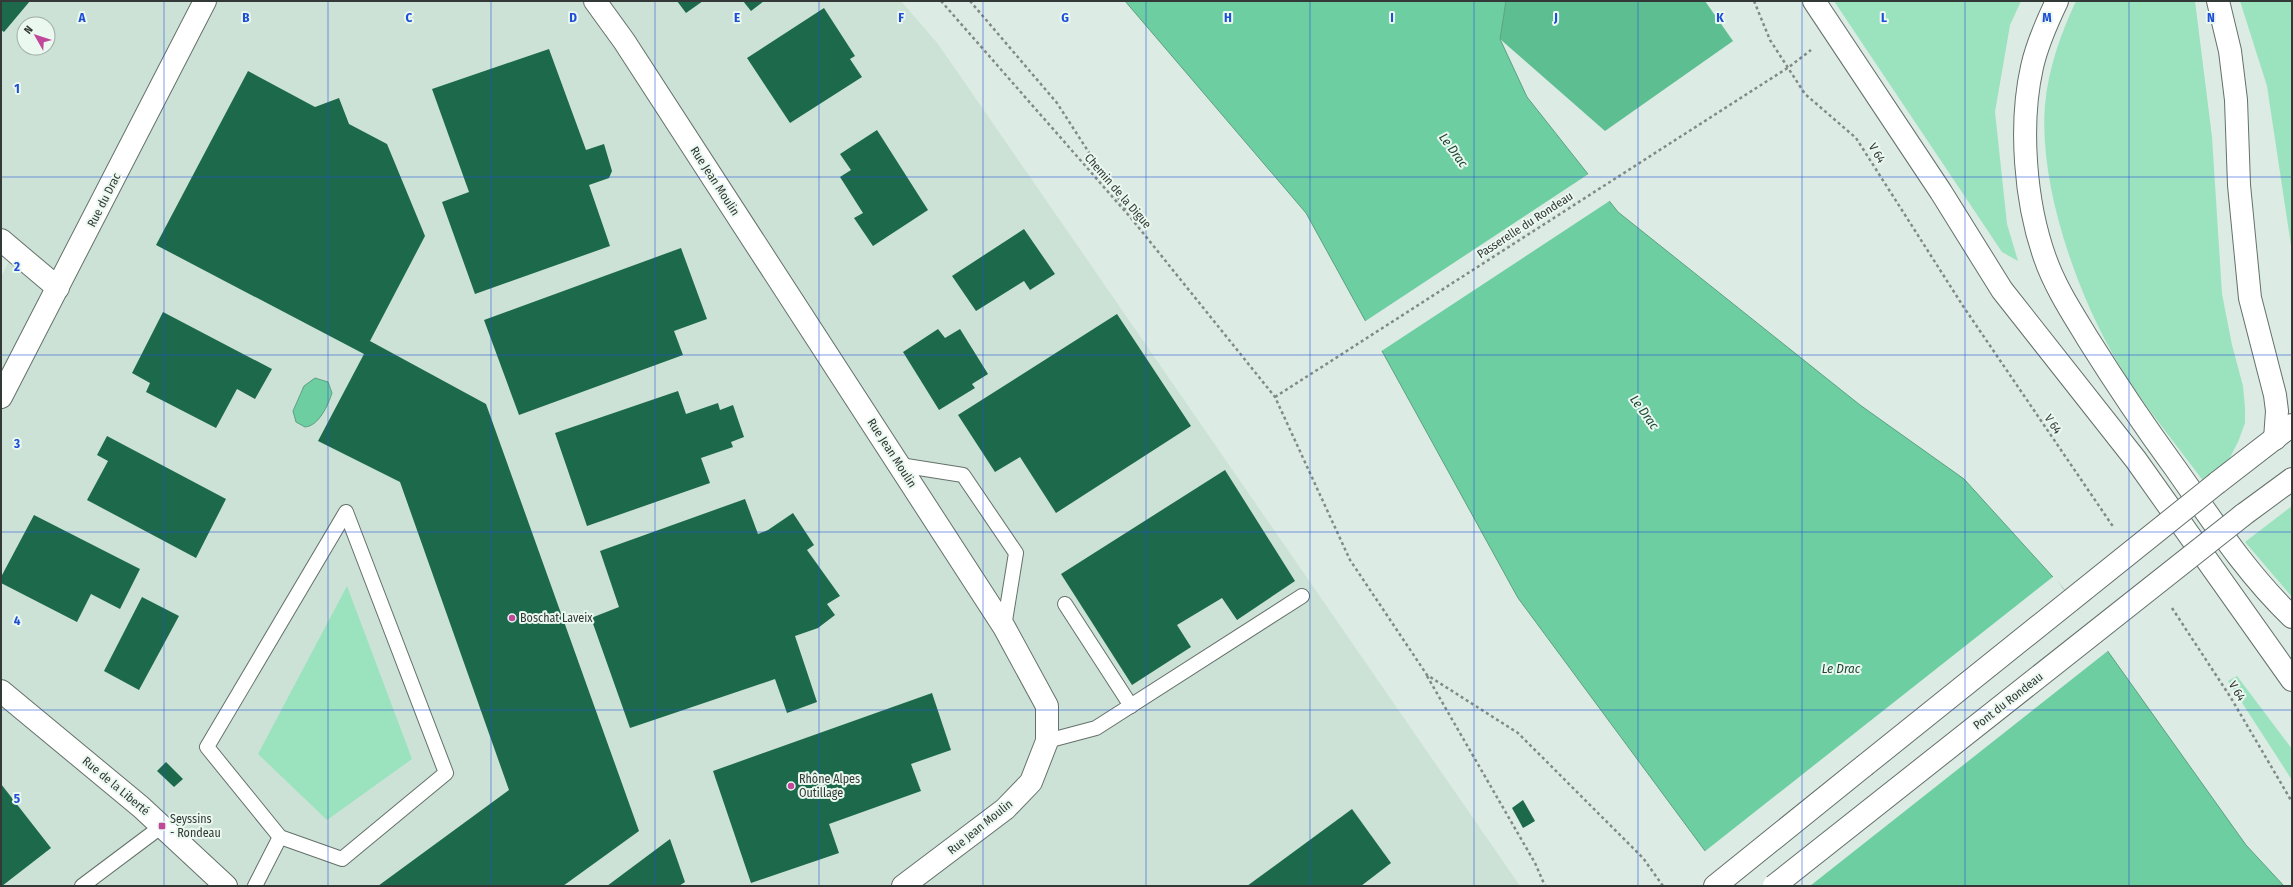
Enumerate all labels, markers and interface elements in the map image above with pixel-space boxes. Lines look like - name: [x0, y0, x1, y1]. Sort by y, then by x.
- text: A: [77, 10, 86, 25]
- text: B: [242, 10, 250, 25]
- text: C: [406, 10, 413, 25]
- text: D: [569, 10, 577, 25]
- text: E: [734, 10, 740, 25]
- text: F: [898, 10, 904, 25]
- text: G: [1061, 10, 1069, 25]
- text: H: [1224, 10, 1232, 25]
- text: I: [1390, 10, 1394, 25]
- text: J: [1553, 10, 1558, 25]
- text: K: [1716, 10, 1724, 25]
- text: L: [1881, 10, 1887, 25]
- text: M: [2042, 10, 2052, 25]
- text: N: [2207, 10, 2215, 25]
- north arrow: [16, 16, 56, 56]
- text: N: [21, 23, 36, 37]
- text: 1: [14, 81, 20, 96]
- water label: Le Drac: [1436, 130, 1471, 171]
- street label: V 64: [1866, 141, 1889, 166]
- street label: Rue Jean Moulin: [688, 144, 742, 218]
- street label: Chemin de la Digue: [1082, 151, 1154, 231]
- street label: Rue du Drac: [84, 171, 124, 229]
- street label: Passerelle du Rondeau: [1475, 189, 1575, 261]
- text: 2: [13, 259, 20, 274]
- water label: Le Drac: [1627, 392, 1662, 433]
- street label: V 64: [2041, 412, 2065, 437]
- street label: Rue Jean Moulin: [865, 416, 919, 490]
- text: 3: [13, 436, 20, 451]
- place label: Boschat Laveix: [520, 611, 593, 625]
- text: 4: [14, 613, 21, 628]
- marker: Boschat Laveix: [507, 613, 517, 623]
- water label: Le Drac: [1822, 661, 1861, 676]
- street label: Pont du Rondeau: [1971, 670, 2045, 732]
- street label: V 64: [2226, 679, 2249, 704]
- street label: Rue de la Liberté: [80, 754, 152, 818]
- place label: Rhône Alpes Outillage: [799, 772, 860, 800]
- marker: Rhône Alpes Outillage: [786, 781, 796, 791]
- text: 5: [14, 791, 20, 806]
- street label: Rue Jean Moulin: [945, 797, 1015, 857]
- place label: Seyssins - Rondeau: [170, 812, 221, 840]
- marker: Seyssins - Rondeau: [157, 821, 167, 831]

